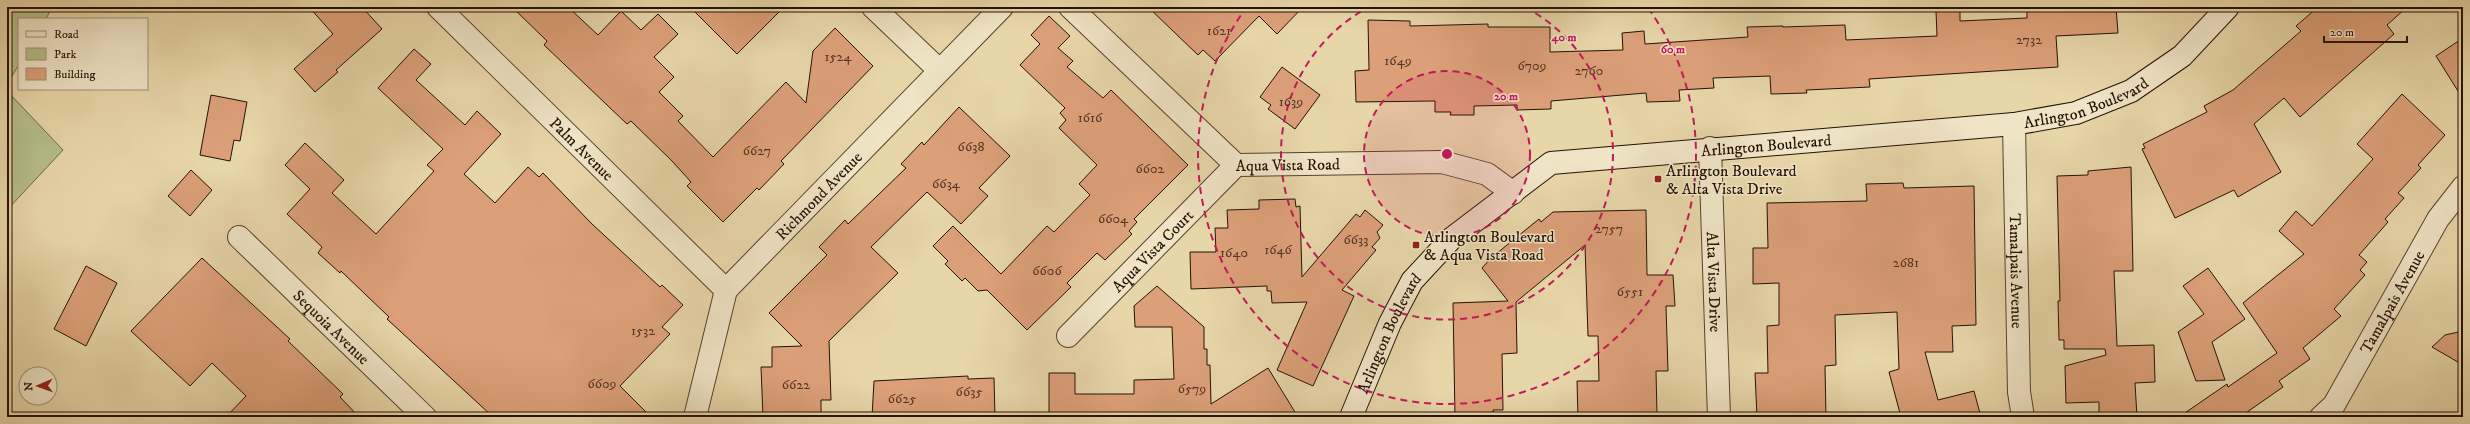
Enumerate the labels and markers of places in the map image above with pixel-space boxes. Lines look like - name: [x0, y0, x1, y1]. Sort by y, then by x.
- centre of rings: [1440, 147, 1454, 161]
- place label: Arlington Boulevard & Alta Vista Drive: [1666, 161, 1797, 199]
- marker: Arlington Boulevard & Alta Vista Drive: [1653, 174, 1663, 184]
- place label: Arlington Boulevard & Aqua Vista Road: [1424, 227, 1555, 265]
- marker: Arlington Boulevard & Aqua Vista Road: [1411, 240, 1421, 250]

